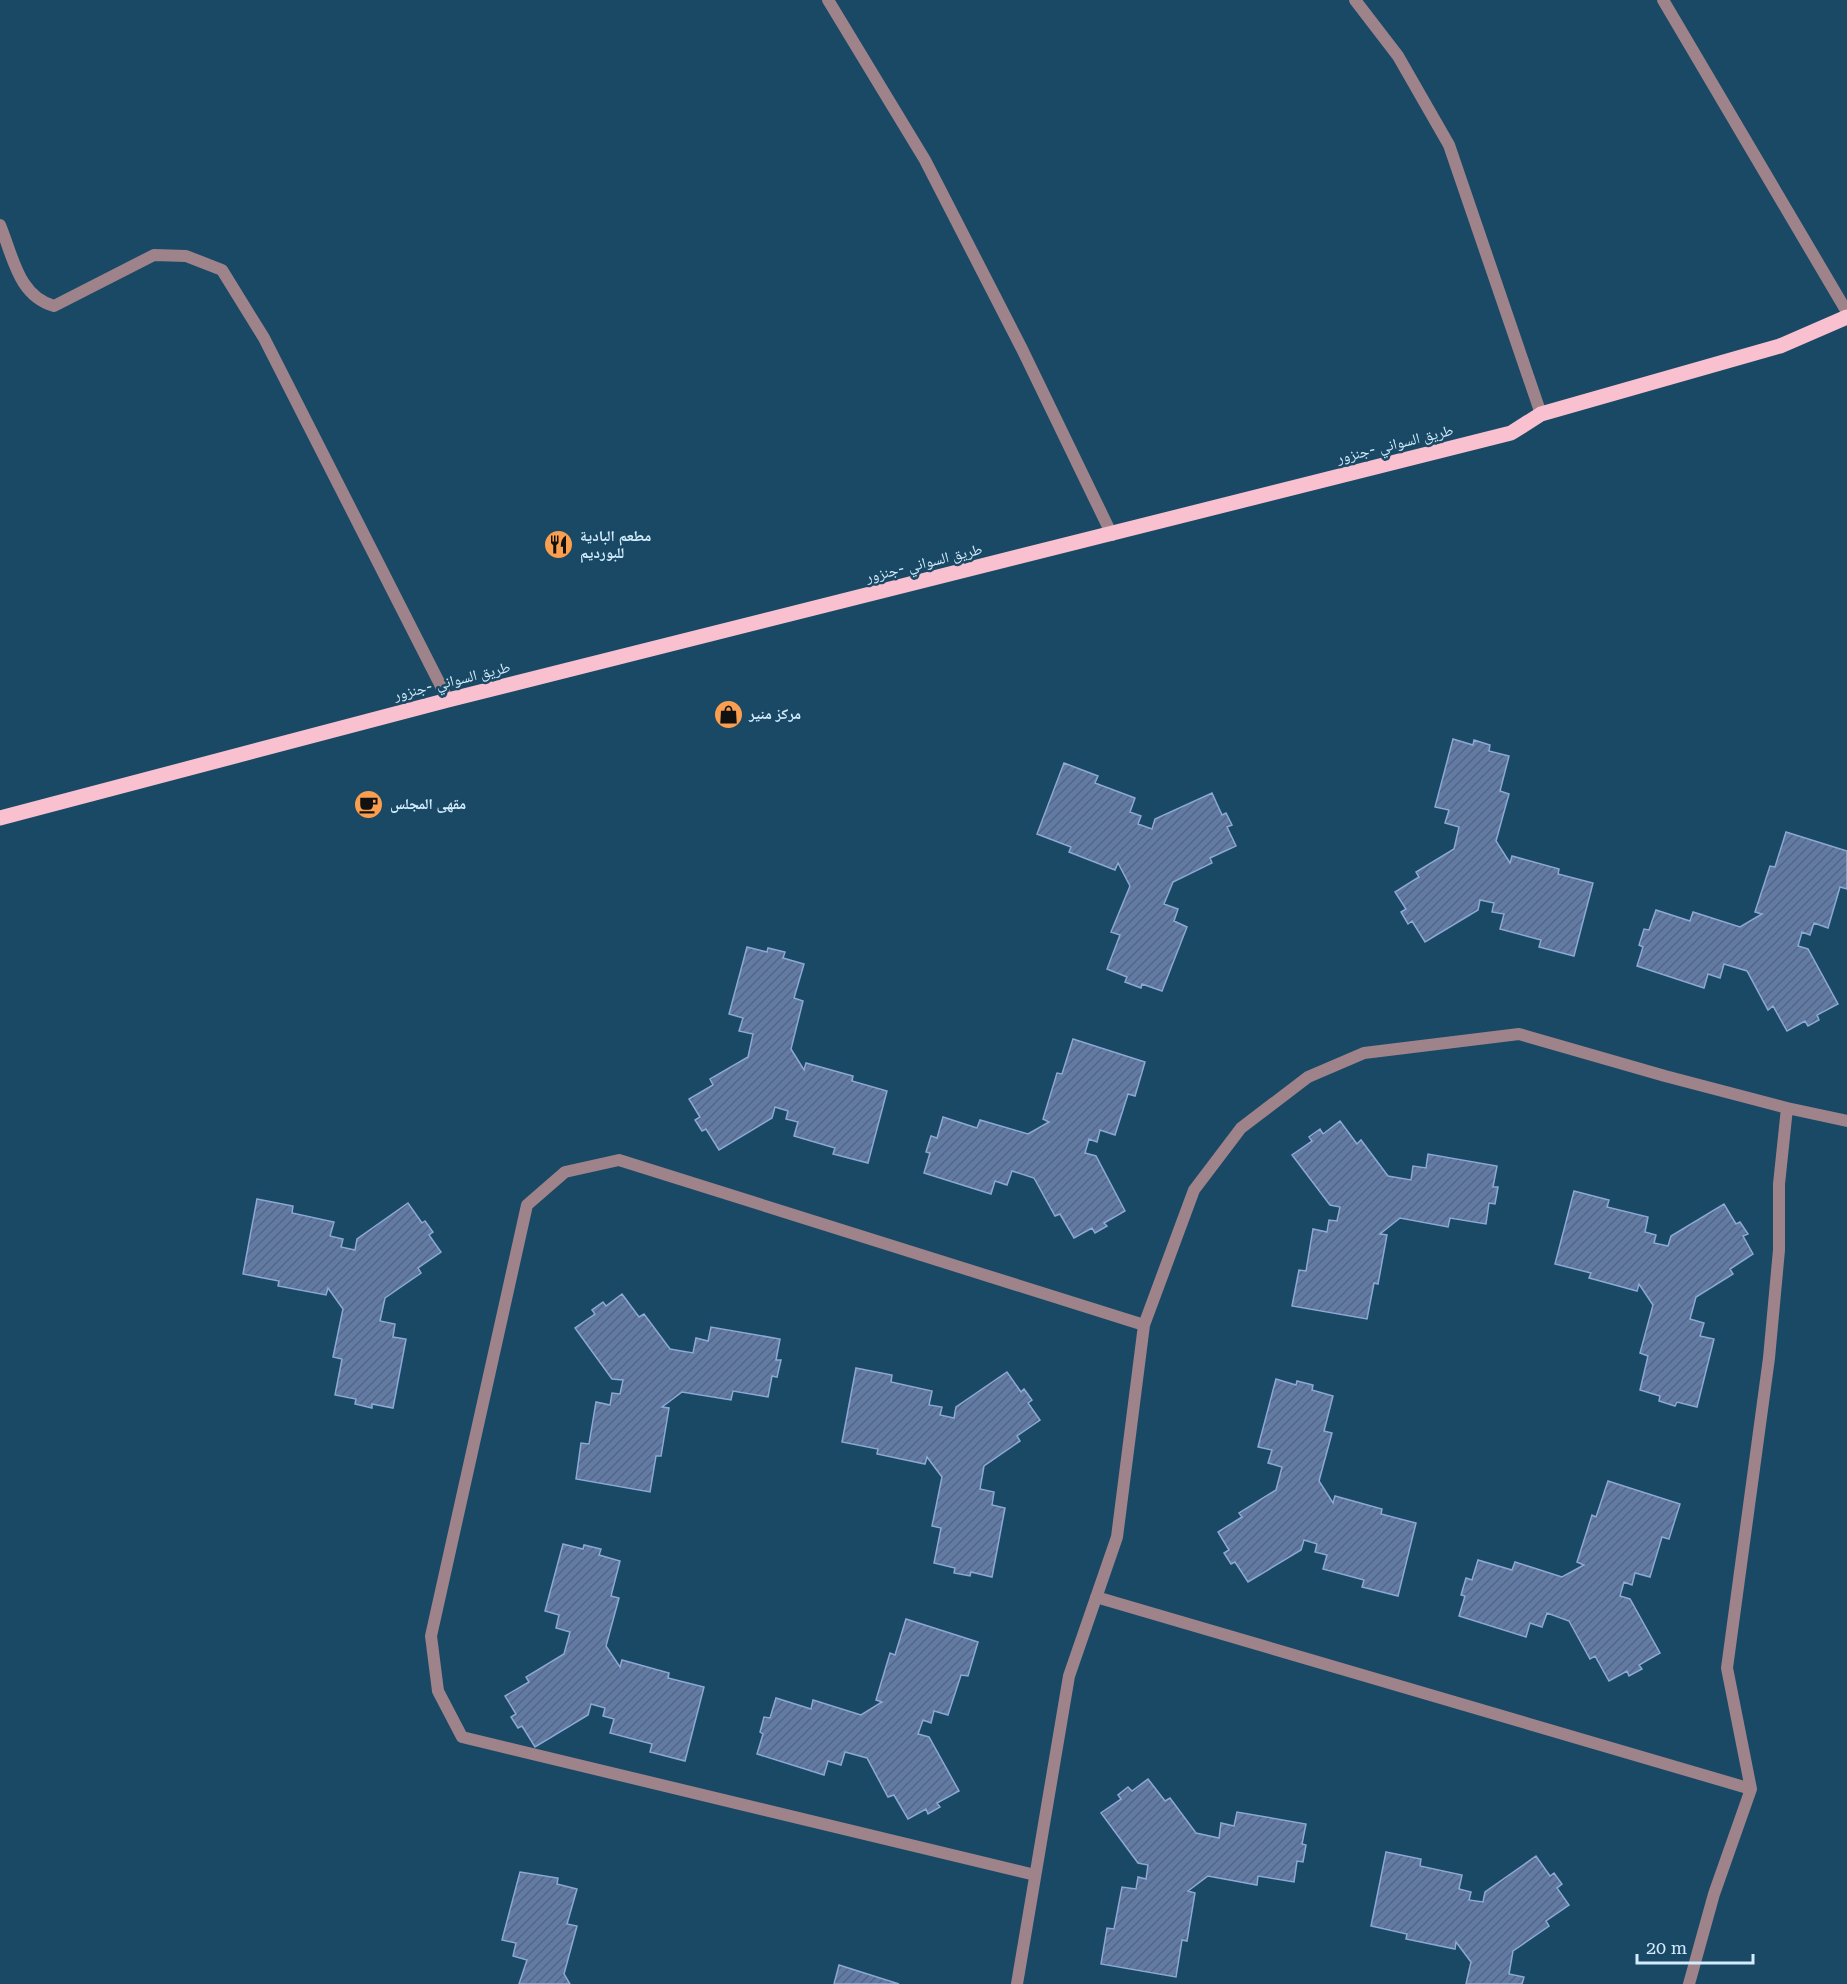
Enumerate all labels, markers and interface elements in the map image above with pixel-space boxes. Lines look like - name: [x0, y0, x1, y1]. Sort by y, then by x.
- street label: طريق السواني -جنزور: [1334, 421, 1456, 470]
- place label: مطعم البادية للبورديم: [580, 527, 651, 563]
- restaurant icon: مطعم البادية للبورديم: [543, 529, 575, 561]
- street label: طريق السواني -جنزور: [863, 540, 985, 589]
- street label: طريق السواني -جنزور: [391, 658, 513, 707]
- shop icon: مركز منير: [712, 698, 744, 730]
- place label: مركز منير: [748, 705, 801, 723]
- cafe icon: مقهى المجلس: [353, 788, 385, 820]
- place label: مقهى المجلس: [390, 795, 466, 813]
- scale bar: [1637, 1927, 1752, 1965]
- text: 20 m: [1646, 1937, 1687, 1958]

